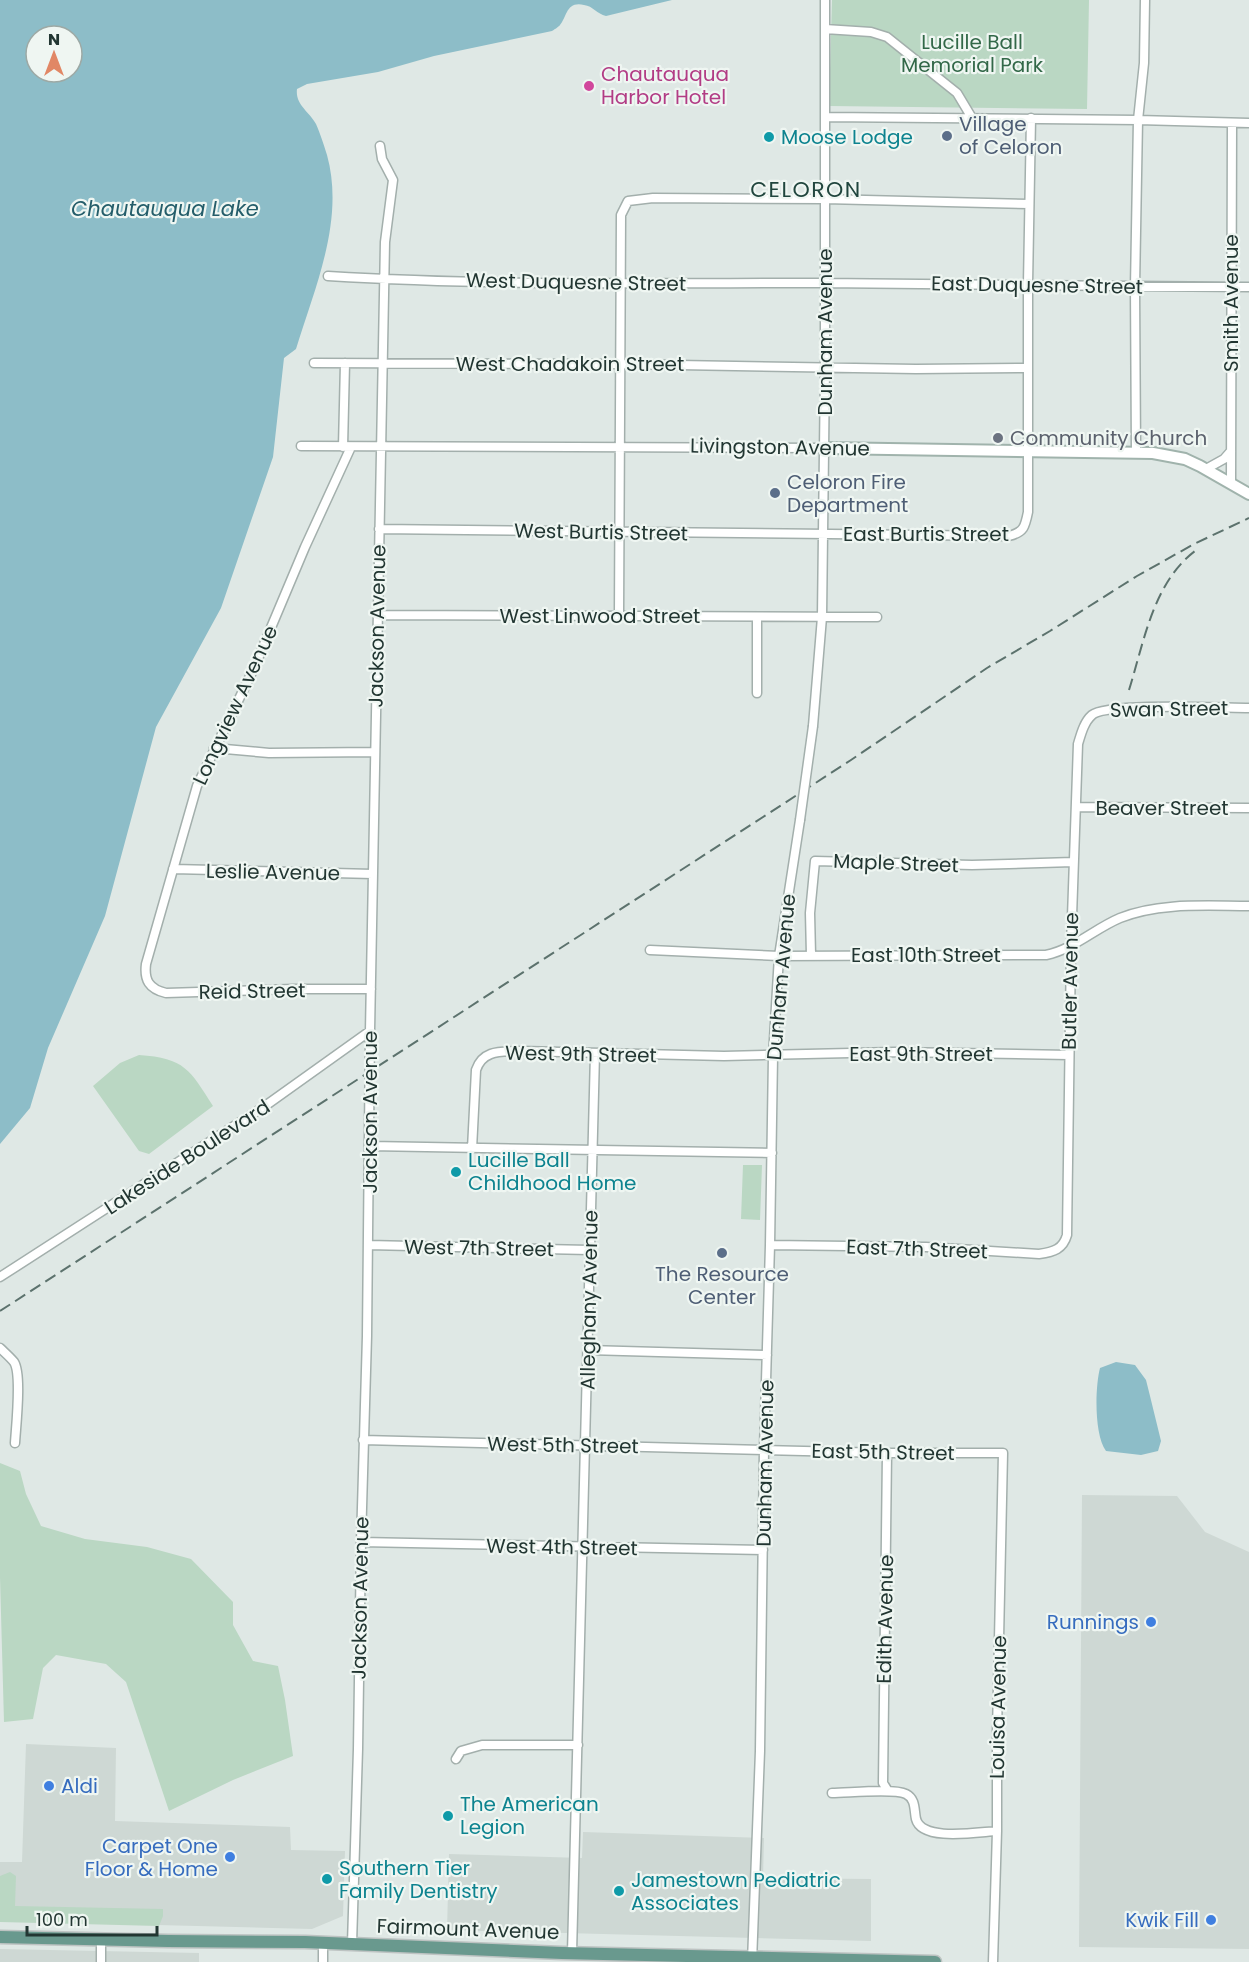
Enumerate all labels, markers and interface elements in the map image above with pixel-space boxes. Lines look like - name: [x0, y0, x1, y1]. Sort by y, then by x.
- north arrow: [24, 24, 84, 84]
- text: N: [48, 28, 60, 51]
- park label: Lucille Ball Memorial Park: [901, 28, 1044, 79]
- place label: Chautauqua Harbor Hotel: [601, 60, 729, 111]
- marker: Chautauqua Harbor Hotel: [582, 79, 596, 93]
- place label: Village of Celoron: [959, 110, 1062, 161]
- place label: Moose Lodge: [781, 123, 913, 151]
- marker: Village of Celoron: [940, 129, 954, 143]
- marker: Moose Lodge: [762, 130, 776, 144]
- district label: CELORON: [750, 174, 862, 205]
- water label: Chautauqua Lake: [71, 194, 259, 223]
- street label: Smith Avenue: [1217, 234, 1245, 372]
- street label: Dunham Avenue: [811, 248, 839, 416]
- street label: West Duquesne Street: [466, 266, 686, 298]
- street label: East Duquesne Street: [931, 269, 1143, 301]
- street label: West Chadakoin Street: [456, 350, 684, 378]
- place label: Community Church: [1010, 424, 1207, 452]
- street label: Livingston Avenue: [690, 431, 870, 463]
- marker: Community Church: [991, 431, 1005, 445]
- place label: Celoron Fire Department: [787, 468, 908, 519]
- marker: Celoron Fire Department: [768, 486, 782, 500]
- street label: West Burtis Street: [514, 516, 688, 548]
- street label: East Burtis Street: [843, 520, 1009, 548]
- street label: Jackson Avenue: [362, 544, 392, 708]
- street label: West Linwood Street: [500, 602, 700, 630]
- street label: Longview Avenue: [186, 621, 284, 789]
- street label: Swan Street: [1110, 694, 1228, 724]
- street label: Beaver Street: [1095, 794, 1229, 822]
- street label: Maple Street: [833, 847, 959, 879]
- street label: Leslie Avenue: [206, 857, 340, 887]
- street label: Dunham Avenue: [760, 893, 802, 1061]
- street label: Butler Avenue: [1055, 912, 1085, 1050]
- street label: East 10th Street: [851, 941, 1001, 969]
- street label: Reid Street: [198, 976, 306, 1006]
- street label: Jackson Avenue: [356, 1030, 384, 1194]
- street label: West 9th Street: [505, 1039, 657, 1069]
- street label: East 9th Street: [849, 1040, 993, 1068]
- street label: Lakeside Boulevard: [99, 1093, 275, 1221]
- place label: Lucille Ball Childhood Home: [468, 1146, 637, 1197]
- marker: Lucille Ball Childhood Home: [449, 1165, 463, 1179]
- street label: Alleghany Avenue: [573, 1210, 605, 1390]
- street label: West 7th Street: [404, 1233, 554, 1263]
- street label: East 7th Street: [846, 1233, 988, 1265]
- marker: The Resource Center: [715, 1246, 729, 1260]
- place label: The Resource Center: [655, 1260, 789, 1311]
- street label: Dunham Avenue: [750, 1379, 780, 1547]
- street label: West 5th Street: [487, 1430, 639, 1460]
- street label: East 5th Street: [811, 1437, 955, 1467]
- street label: Jackson Avenue: [345, 1516, 375, 1680]
- street label: West 4th Street: [486, 1532, 638, 1562]
- street label: Edith Avenue: [870, 1554, 900, 1684]
- place label: Runnings: [1047, 1608, 1139, 1636]
- marker: Runnings: [1144, 1615, 1158, 1629]
- street label: Louisa Avenue: [983, 1635, 1013, 1779]
- place label: Aldi: [61, 1772, 98, 1800]
- marker: Aldi: [42, 1779, 56, 1793]
- place label: The American Legion: [460, 1790, 599, 1841]
- marker: The American Legion: [441, 1809, 455, 1823]
- place label: Carpet One Floor & Home: [85, 1832, 218, 1883]
- marker: Carpet One Floor & Home: [223, 1850, 237, 1864]
- place label: Southern Tier Family Dentistry: [339, 1854, 498, 1905]
- place label: Jamestown Pediatric Associates: [631, 1866, 841, 1917]
- marker: Southern Tier Family Dentistry: [320, 1872, 334, 1886]
- marker: Jamestown Pediatric Associates: [612, 1884, 626, 1898]
- scale bar: [27, 1899, 158, 1937]
- place label: Kwik Fill: [1125, 1906, 1199, 1934]
- text: 100 m: [36, 1907, 88, 1932]
- street label: Fairmount Avenue: [376, 1912, 560, 1946]
- marker: Kwik Fill: [1204, 1913, 1218, 1927]

